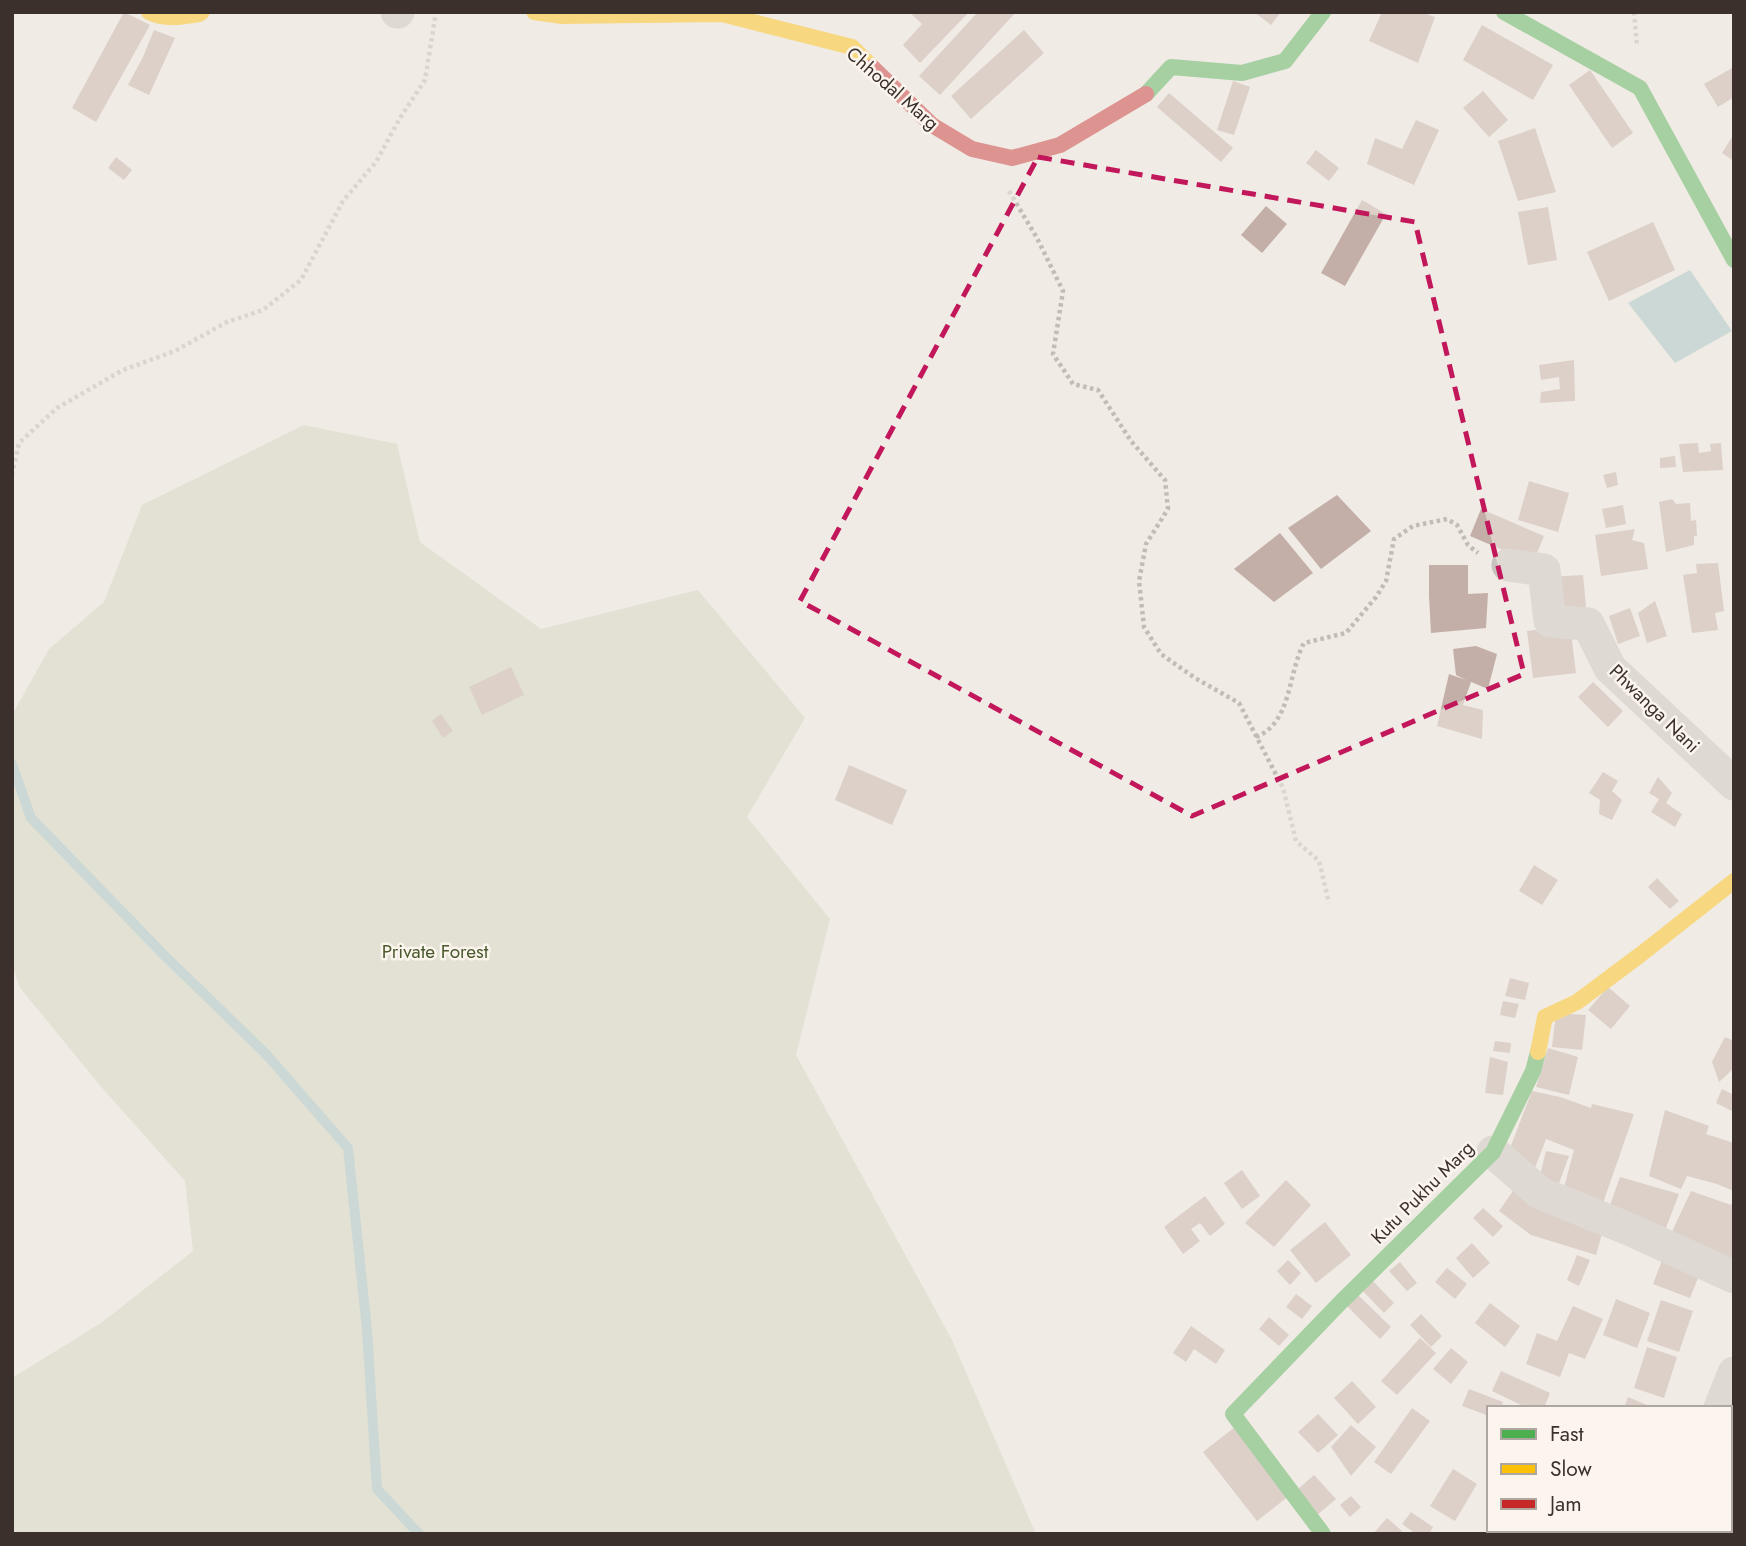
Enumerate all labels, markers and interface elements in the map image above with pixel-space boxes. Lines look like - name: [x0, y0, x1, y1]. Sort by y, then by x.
- street label: Chhodal Marg: [840, 40, 945, 136]
- street label: Phwanga Nani: [1603, 658, 1706, 759]
- park label: Private Forest: [382, 938, 489, 965]
- street label: Kutu Pukhu Marg: [1365, 1135, 1480, 1250]
- legend: [1487, 1406, 1732, 1532]
- text: Fast: [1550, 1419, 1583, 1449]
- text: Slow: [1550, 1454, 1592, 1484]
- text: Jam: [1547, 1489, 1582, 1519]

